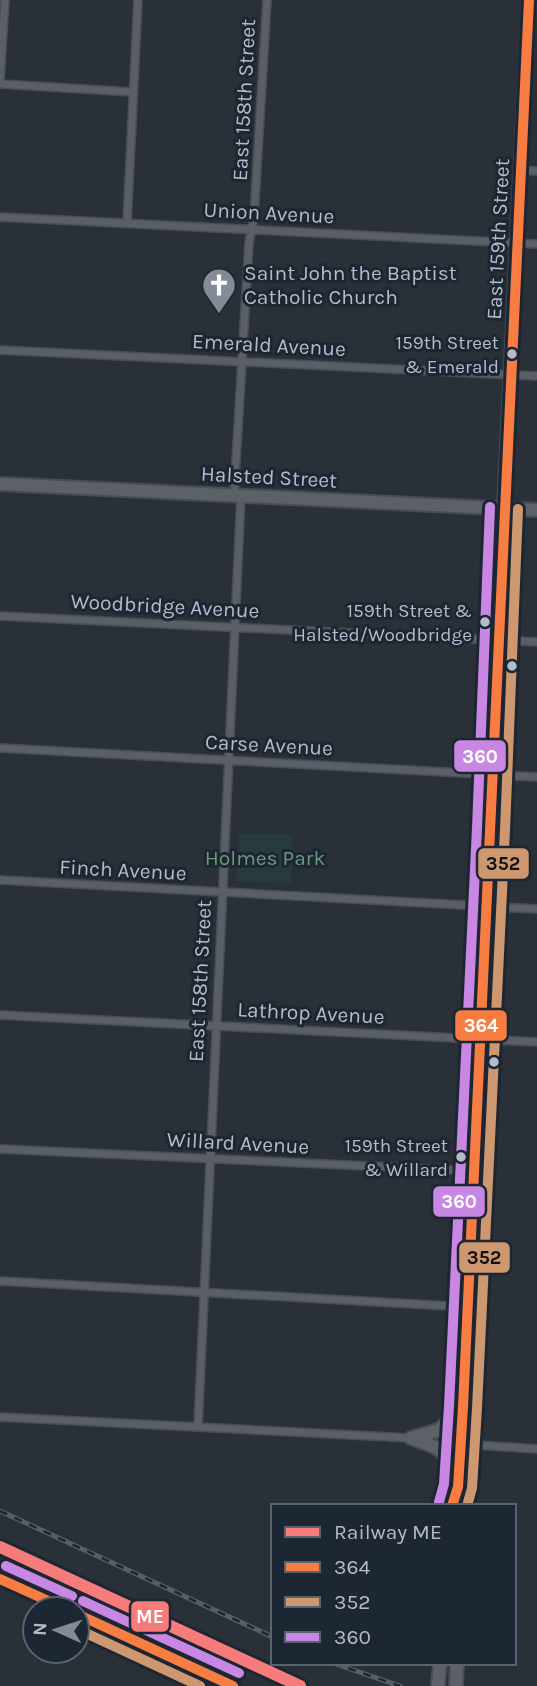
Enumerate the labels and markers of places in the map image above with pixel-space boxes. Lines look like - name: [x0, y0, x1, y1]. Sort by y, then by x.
- place label: Saint John the Baptist Catholic Church: [244, 261, 457, 309]
- church icon: Saint John the Baptist Catholic Church: [200, 266, 238, 315]
- place label: 159th Street & Emerald: [396, 332, 499, 378]
- marker: 159th Street & Emerald: [505, 347, 519, 361]
- place label: 159th Street & Halsted/Woodbridge: [293, 600, 472, 646]
- marker: 159th Street & Halsted/Woodbridge: [478, 615, 492, 629]
- unlabelled marker: [505, 659, 519, 673]
- unlabelled marker: [487, 1055, 501, 1069]
- place label: 159th Street & Willard: [345, 1135, 448, 1181]
- marker: 159th Street & Willard: [454, 1150, 468, 1164]

